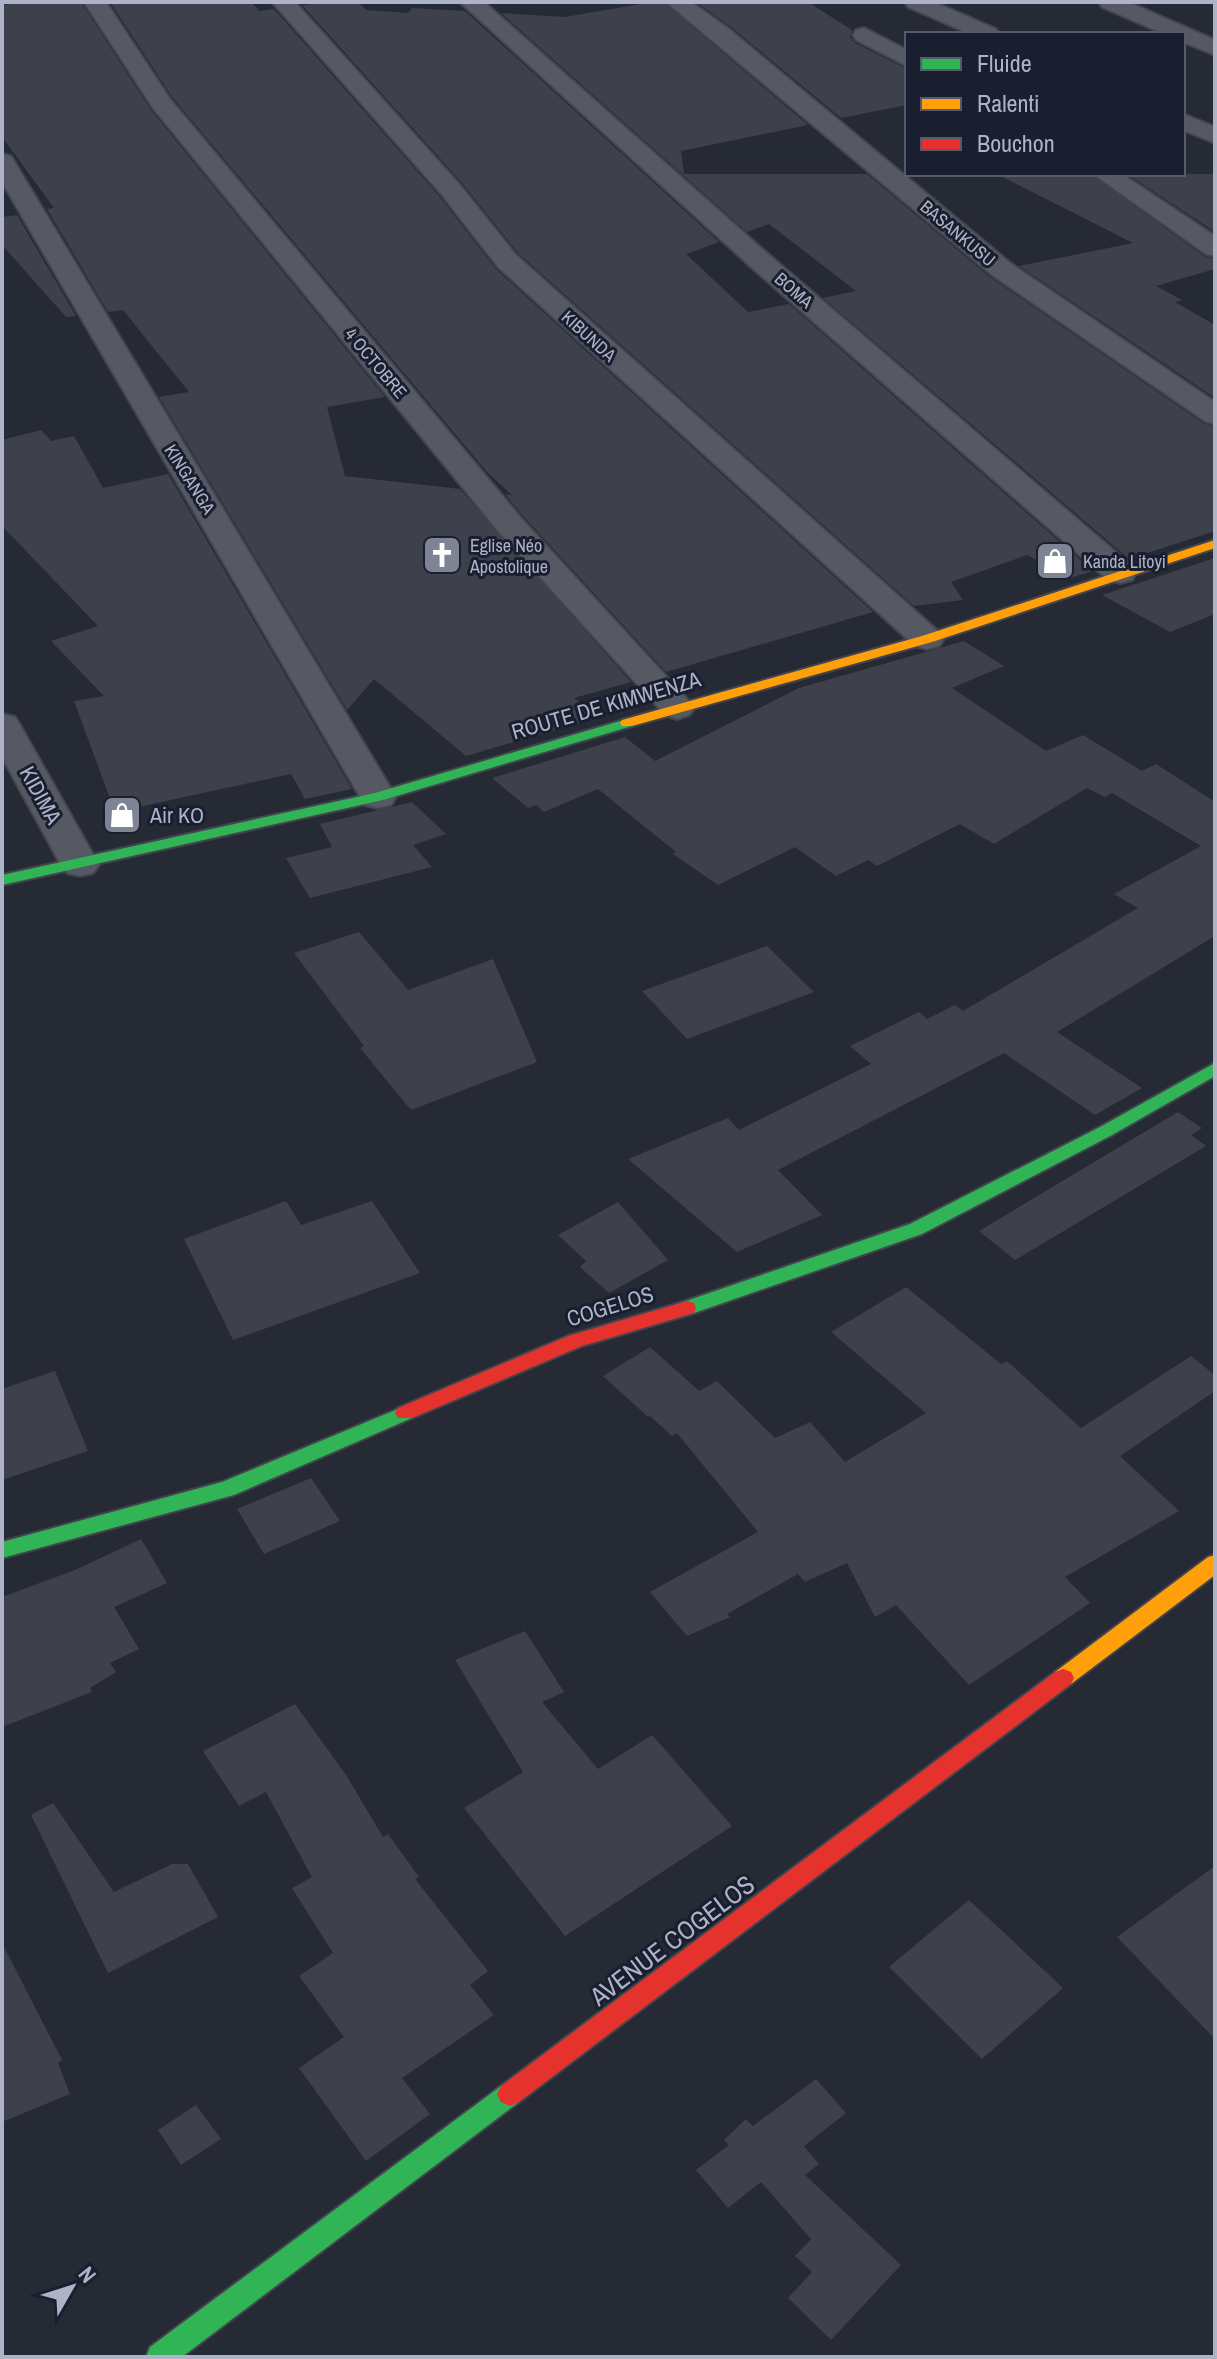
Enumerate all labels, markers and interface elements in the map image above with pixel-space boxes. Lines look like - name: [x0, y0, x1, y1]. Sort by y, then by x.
- legend: [905, 32, 1185, 176]
- text: Fluide: [977, 47, 1032, 79]
- text: Ralenti: [977, 87, 1039, 119]
- text: Bouchon: [977, 127, 1055, 159]
- street label: BASANKUSU: [915, 194, 1001, 272]
- street label: BOMA: [769, 266, 819, 314]
- street label: KIBUNDA: [556, 305, 622, 367]
- street label: 4 OCTOBRE: [339, 322, 413, 404]
- street label: KINGANGA: [159, 439, 221, 519]
- place label: Eglise Néo Apostolique: [469, 533, 548, 579]
- church icon: Eglise Néo Apostolique: [421, 534, 463, 576]
- shop icon: Kanda Litoyi: [1034, 540, 1076, 582]
- place label: Kanda Litoyi: [1083, 549, 1166, 574]
- street label: ROUTE DE KIMWENZA: [508, 663, 705, 746]
- street label: KIDIMA: [13, 761, 70, 830]
- shop icon: Air KO: [101, 794, 143, 836]
- place label: Air KO: [149, 800, 204, 830]
- street label: COGELOS: [563, 1279, 657, 1333]
- street label: AVENUE COGELOS: [582, 1867, 761, 2014]
- north arrow: [32, 2247, 112, 2327]
- text: N: [72, 2260, 103, 2289]

